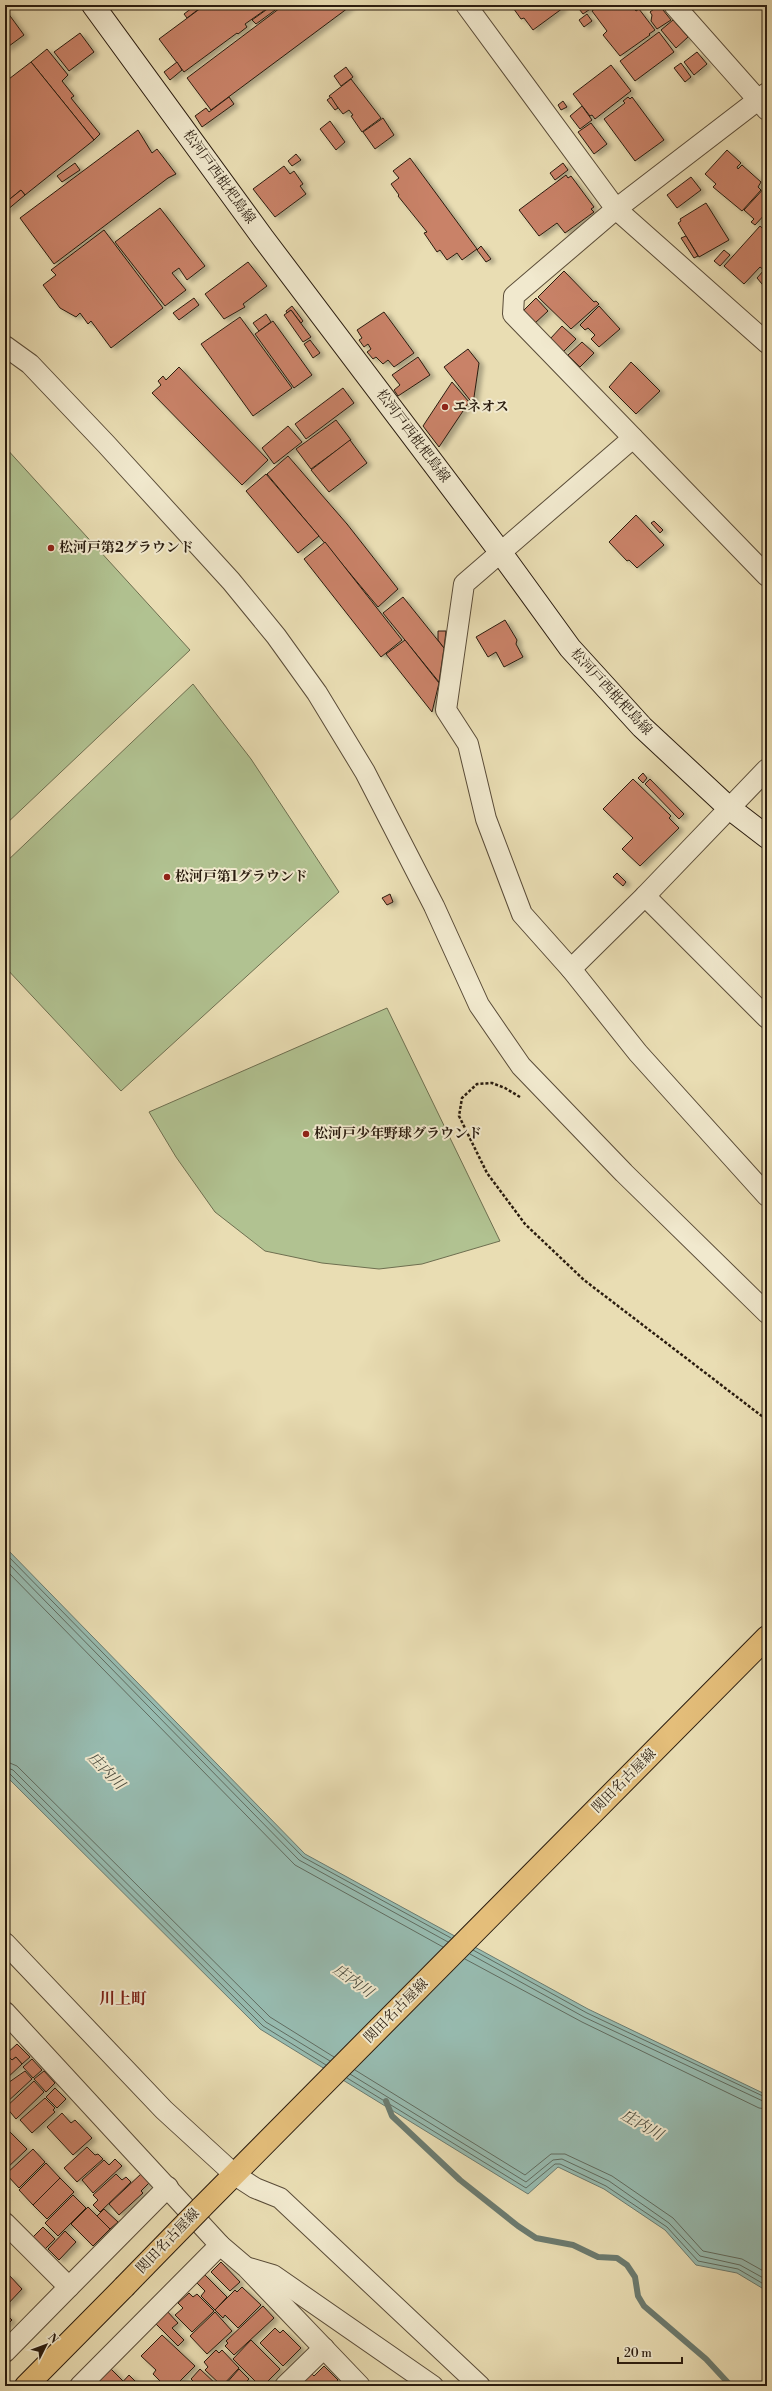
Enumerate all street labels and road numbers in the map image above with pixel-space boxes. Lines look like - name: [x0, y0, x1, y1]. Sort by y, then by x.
- street label: 松河戸西枇杷島線: [179, 126, 259, 228]
- street label: 松河戸西枇杷島線: [372, 386, 454, 486]
- street label: 松河戸西枇杷島線: [566, 645, 656, 739]
- street label: 関田名古屋線: [588, 1745, 660, 1817]
- street label: 関田名古屋線: [360, 1975, 432, 2047]
- street label: 関田名古屋線: [132, 2205, 204, 2277]

